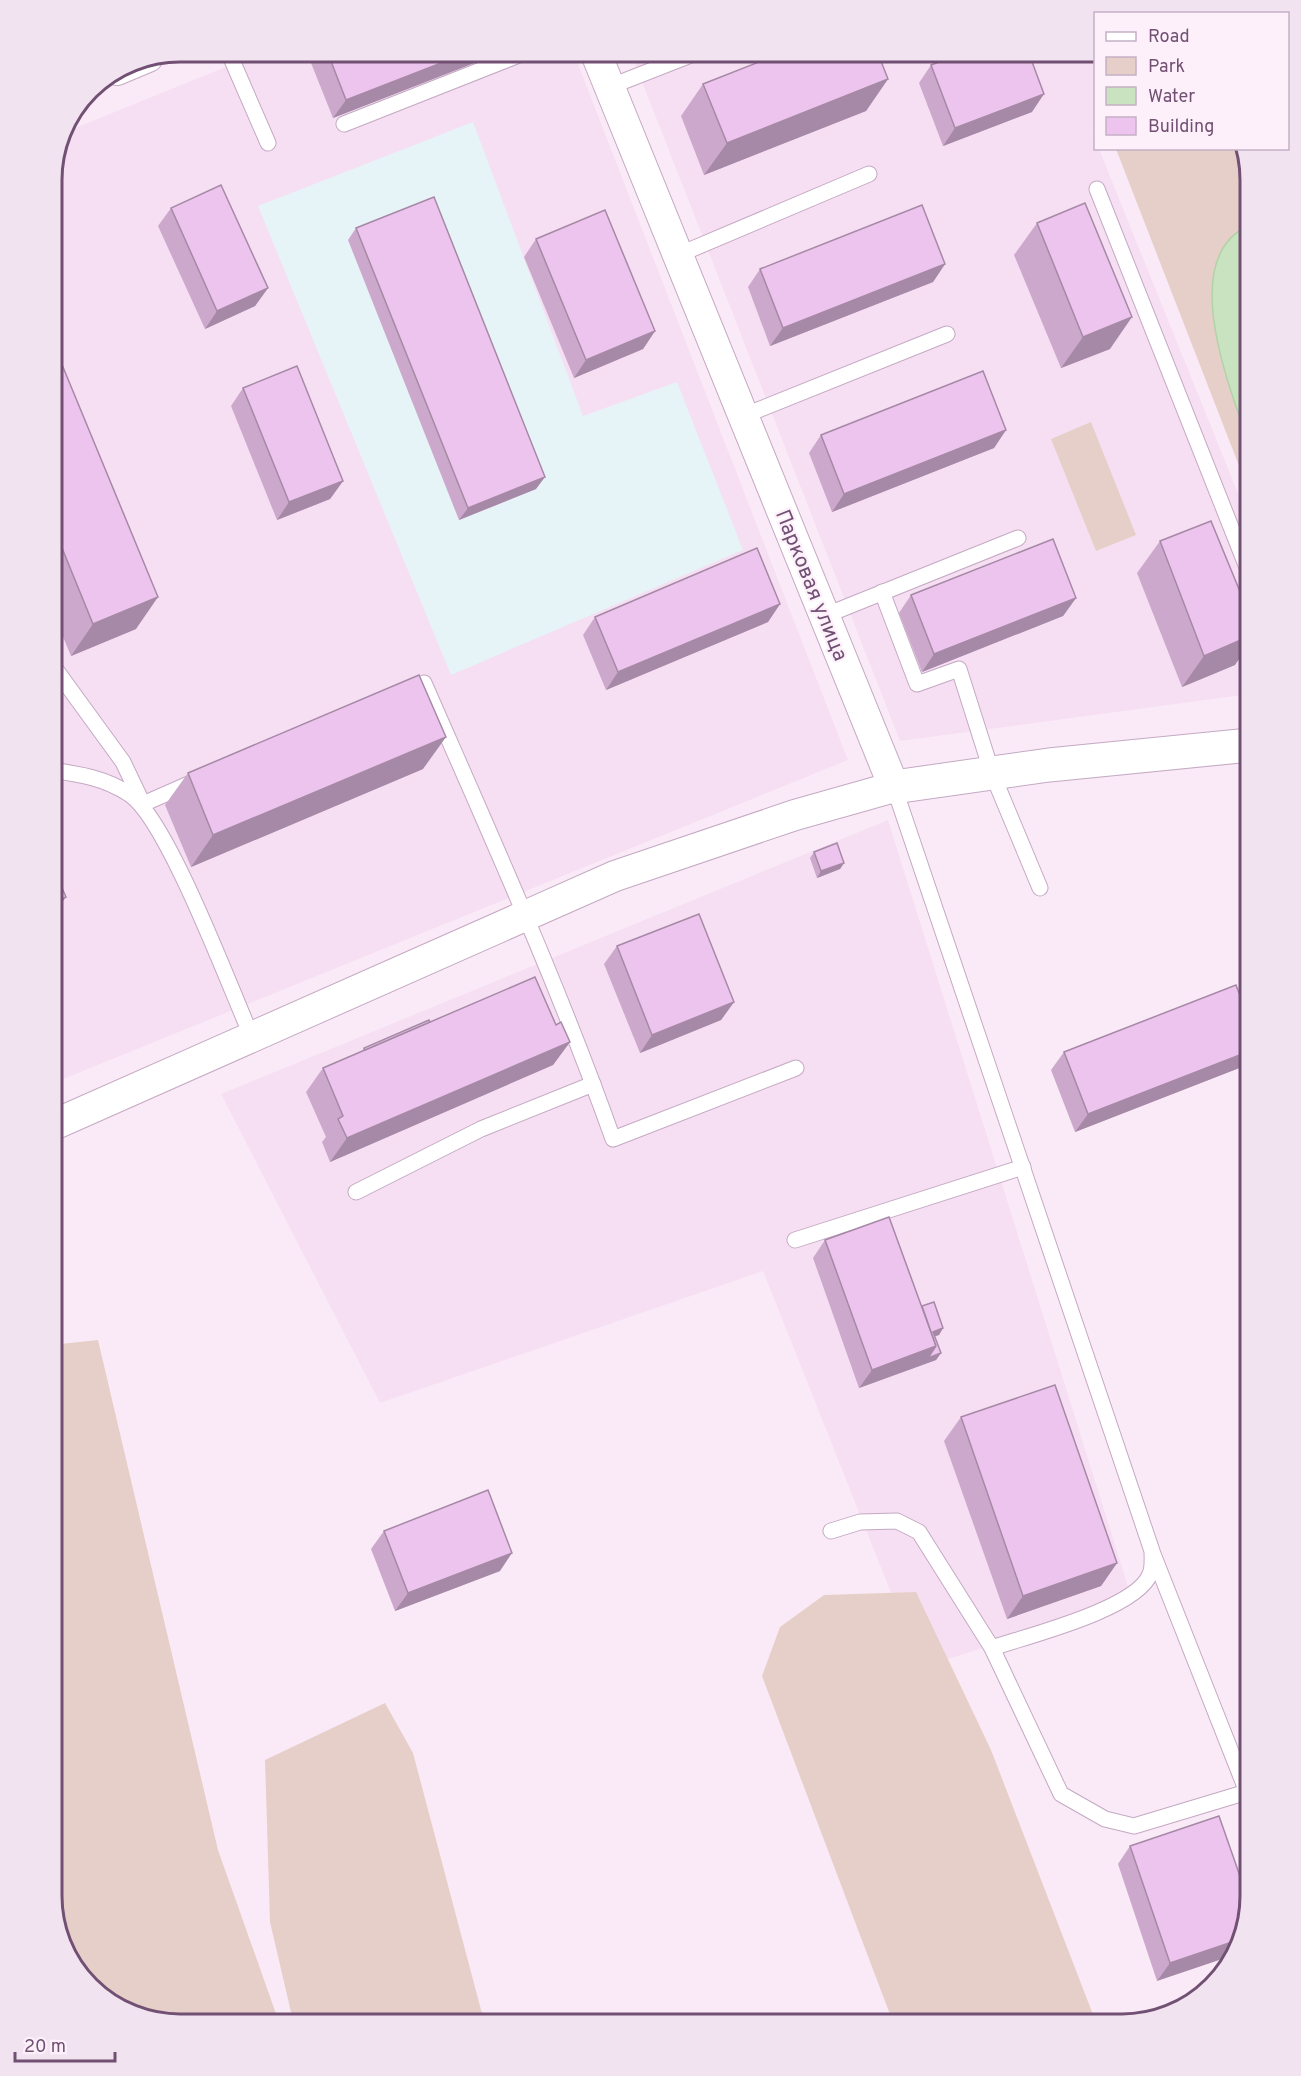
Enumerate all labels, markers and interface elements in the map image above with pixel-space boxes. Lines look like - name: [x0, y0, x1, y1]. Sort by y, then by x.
- legend: [1094, 12, 1289, 150]
- text: Road: [1148, 26, 1190, 49]
- text: Park: [1148, 56, 1185, 79]
- text: Water: [1148, 86, 1195, 109]
- text: Building: [1148, 116, 1214, 139]
- street label: Парковая улица: [768, 506, 853, 665]
- scale bar: [15, 2025, 116, 2063]
- text: 20 m: [24, 2036, 66, 2059]

